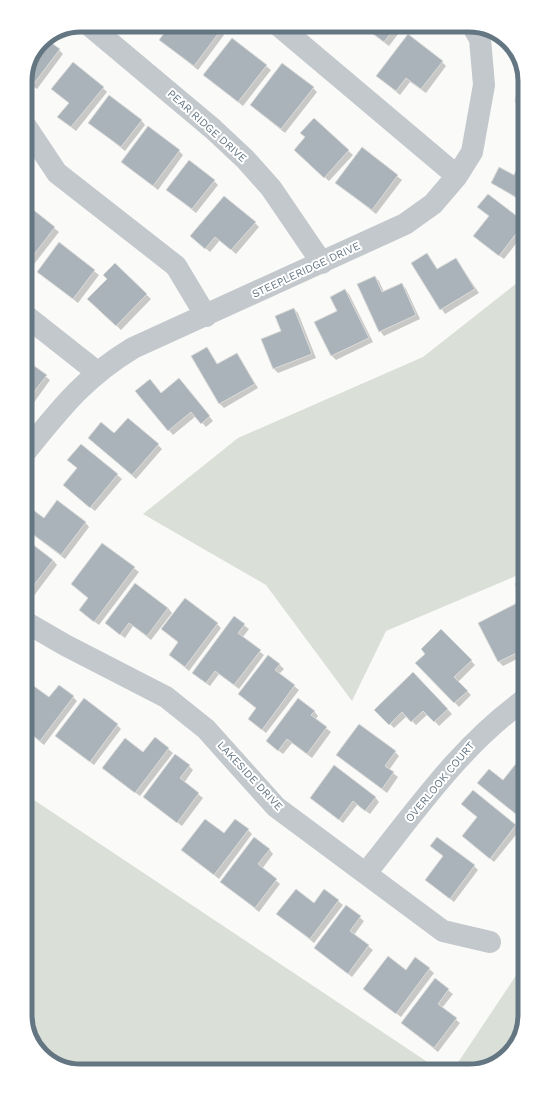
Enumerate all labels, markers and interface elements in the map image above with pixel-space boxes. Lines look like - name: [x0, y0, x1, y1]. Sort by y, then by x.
- street label: PEAR RIDGE DRIVE: [165, 87, 249, 165]
- street label: STEEPLERIDGE DRIVE: [250, 239, 362, 301]
- street label: LAKESIDE DRIVE: [215, 739, 285, 813]
- street label: OVERLOOK COURT: [403, 739, 477, 825]

